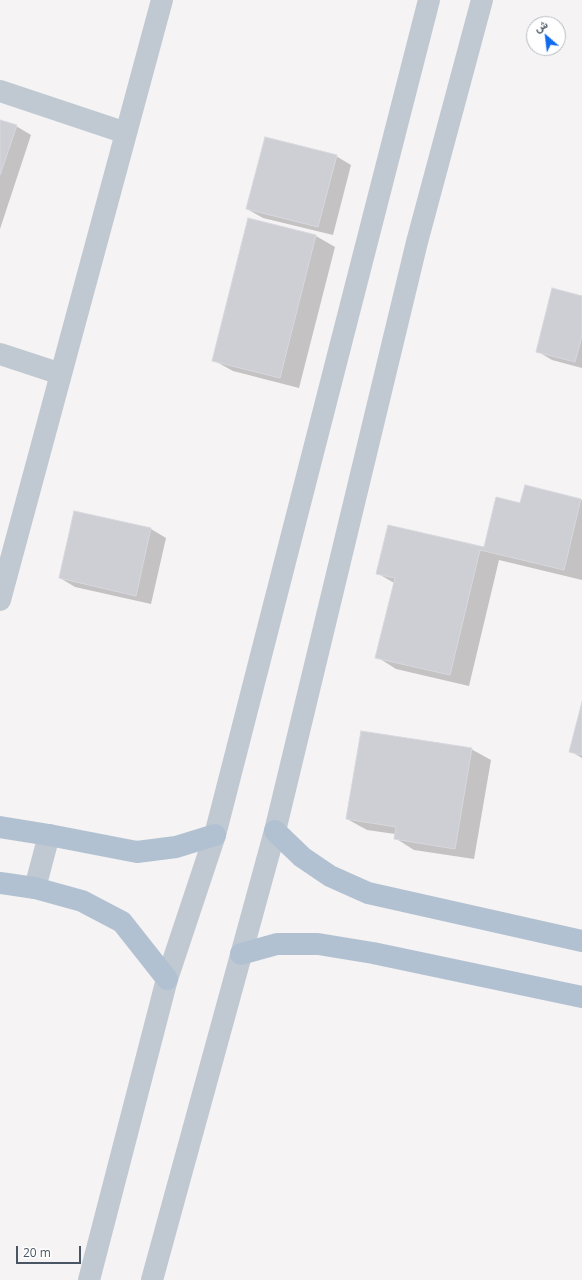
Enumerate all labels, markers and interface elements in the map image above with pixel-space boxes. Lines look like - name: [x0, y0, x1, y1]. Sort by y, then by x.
- north arrow: [526, 16, 566, 56]
- text: ش: [531, 16, 550, 36]
- scale bar: [18, 1238, 83, 1264]
- text: 20 m: [23, 1244, 51, 1261]

